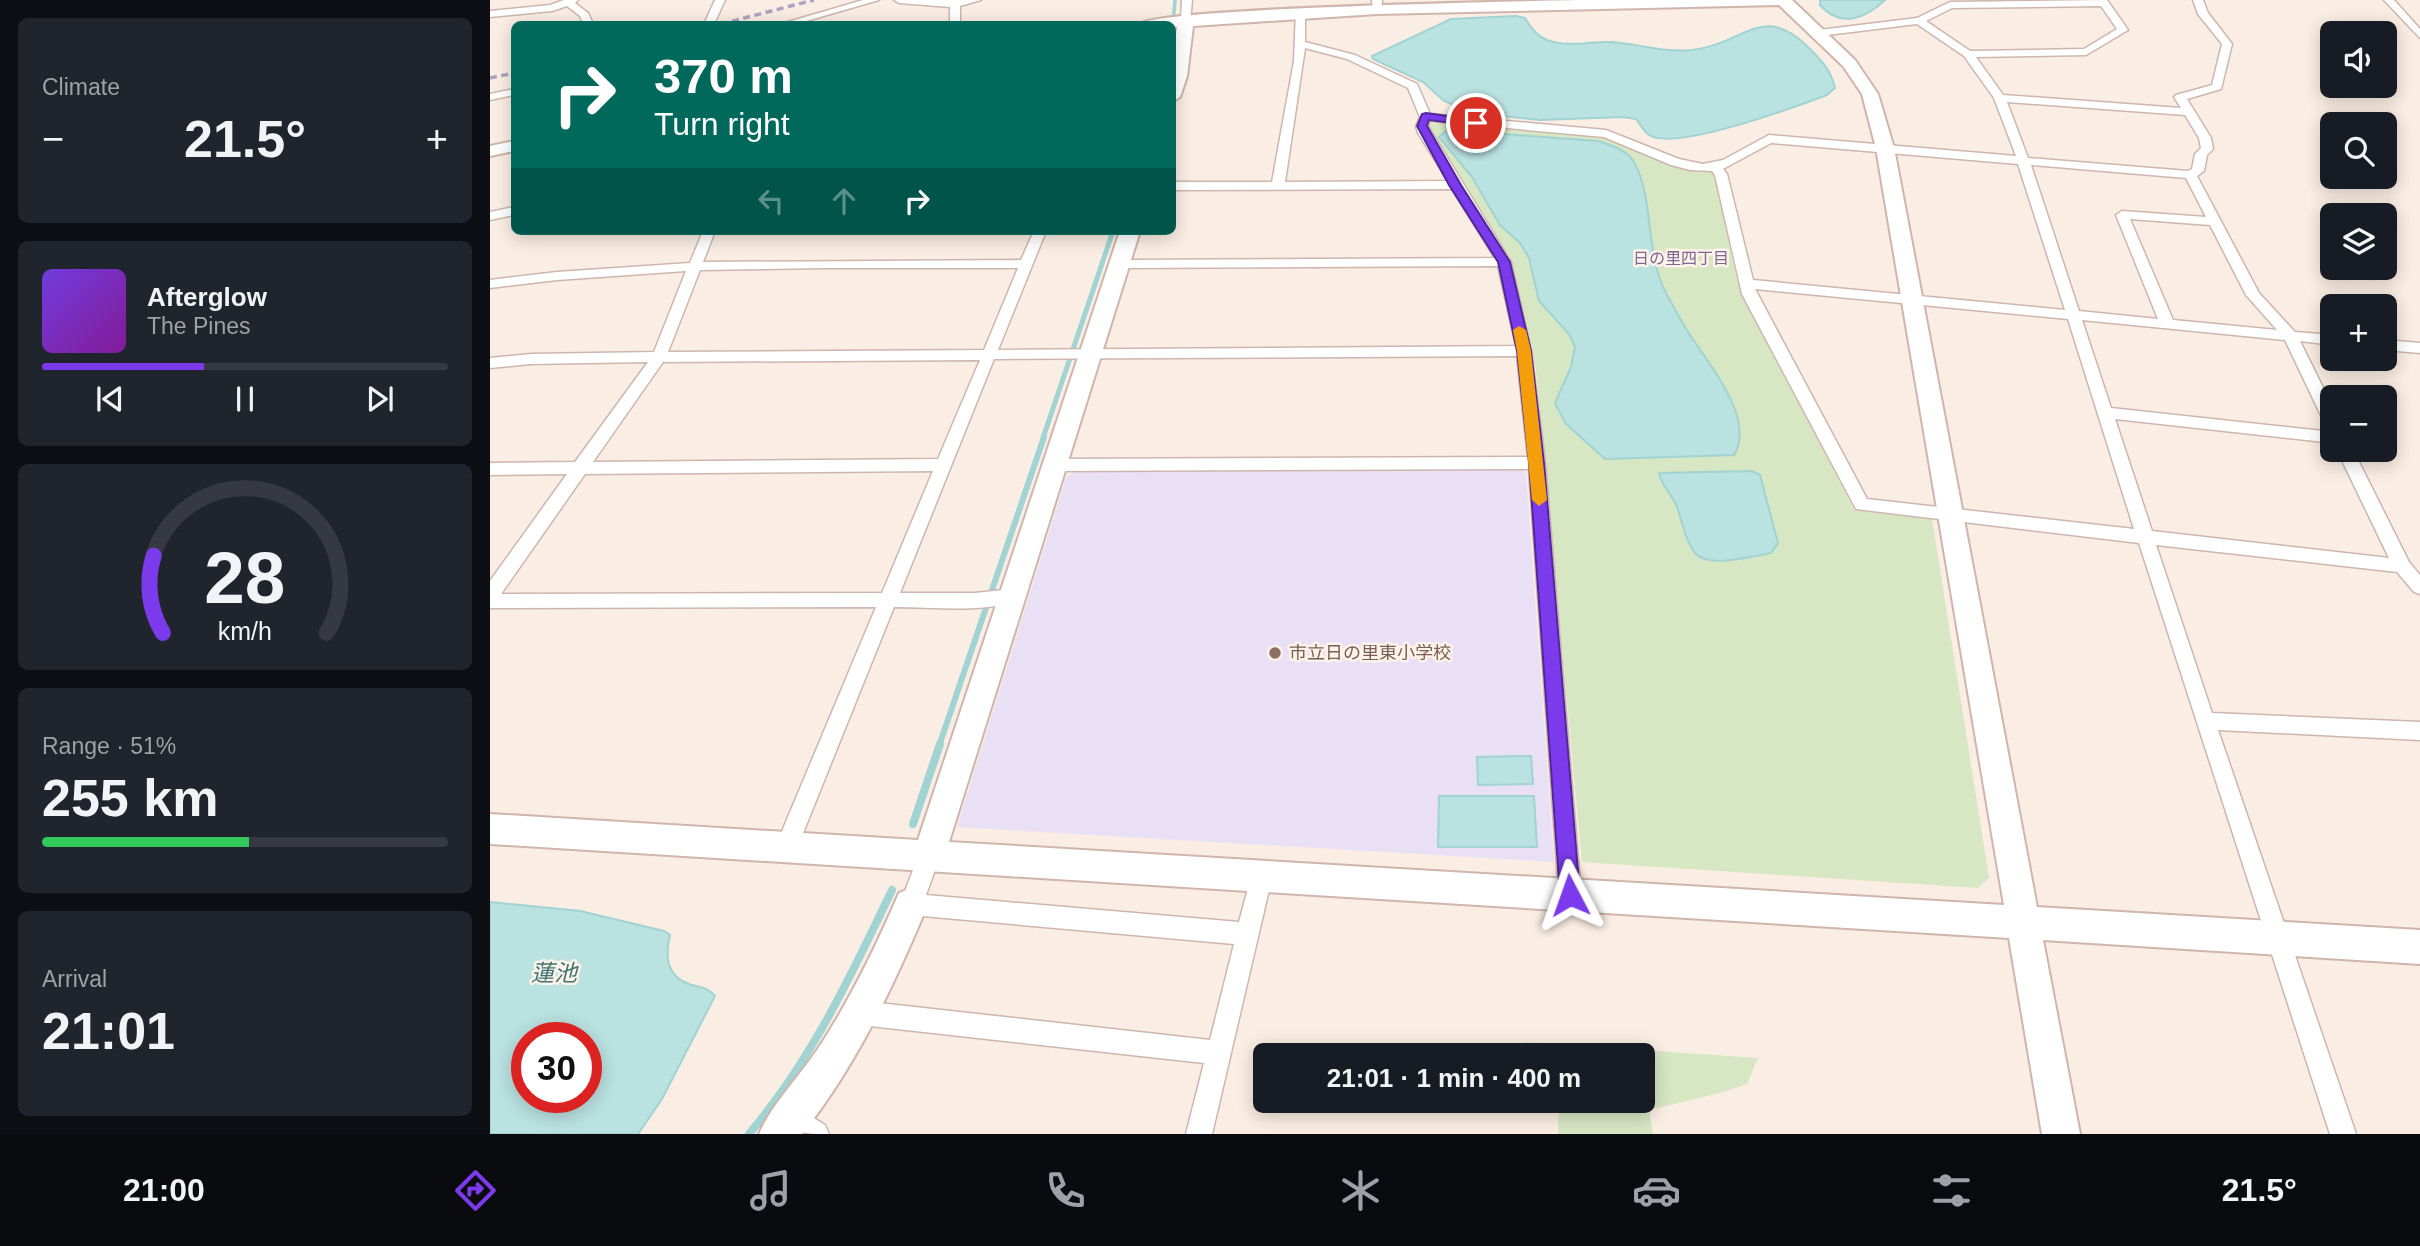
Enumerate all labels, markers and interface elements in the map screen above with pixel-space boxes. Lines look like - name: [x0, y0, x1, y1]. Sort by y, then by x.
- map controls: [2320, 21, 2397, 462]
- button: sound: [2320, 21, 2397, 98]
- icon: right: [539, 49, 630, 140]
- text: 370 m: [654, 49, 793, 103]
- text: Climate: [42, 74, 120, 100]
- pin: [1446, 93, 1506, 153]
- icon: arrive: [1457, 104, 1495, 142]
- text: Turn right: [654, 106, 790, 142]
- text: 21.5°: [184, 110, 306, 168]
- button: search: [2320, 112, 2397, 189]
- text: −: [42, 118, 64, 160]
- text: +: [426, 118, 448, 160]
- icon: left: [752, 182, 790, 220]
- icon: ahead: [825, 182, 863, 220]
- icon: right: [898, 182, 936, 220]
- button: layers: [2320, 203, 2397, 280]
- district label: 日の里四丁目: [1633, 250, 1729, 267]
- text: Afterglow: [147, 282, 267, 312]
- button: +: [2320, 294, 2397, 371]
- text: The Pines: [147, 313, 251, 339]
- icon: previous: [91, 380, 129, 418]
- icon: pause: [226, 380, 264, 418]
- icon: next: [361, 380, 399, 418]
- button: −: [2320, 385, 2397, 462]
- text: 28: [205, 537, 285, 618]
- text: km/h: [218, 617, 272, 645]
- place label: 市立日の里東小学校: [1289, 643, 1451, 663]
- marker: 市立日の里東小学校: [1267, 645, 1283, 661]
- text: Range · 51%: [42, 733, 176, 759]
- text: 255 km: [42, 769, 218, 827]
- position arrow: [1533, 858, 1607, 932]
- water label: 蓮池: [531, 960, 579, 986]
- text: Arrival: [42, 966, 107, 992]
- text: 21:01: [42, 1002, 175, 1060]
- speed limit sign: 30: [511, 1022, 602, 1113]
- text: 21:01 · 1 min · 400 m: [1327, 1063, 1581, 1093]
- icon: directions: [451, 1166, 500, 1215]
- icon: music: [746, 1166, 795, 1215]
- icon: phone: [1041, 1166, 1090, 1215]
- icon: climate: [1336, 1166, 1385, 1215]
- icon: car: [1632, 1166, 1681, 1215]
- icon: filters: [1927, 1166, 1976, 1215]
- text: 21:00: [123, 1172, 205, 1208]
- text: 21.5°: [2222, 1172, 2297, 1208]

